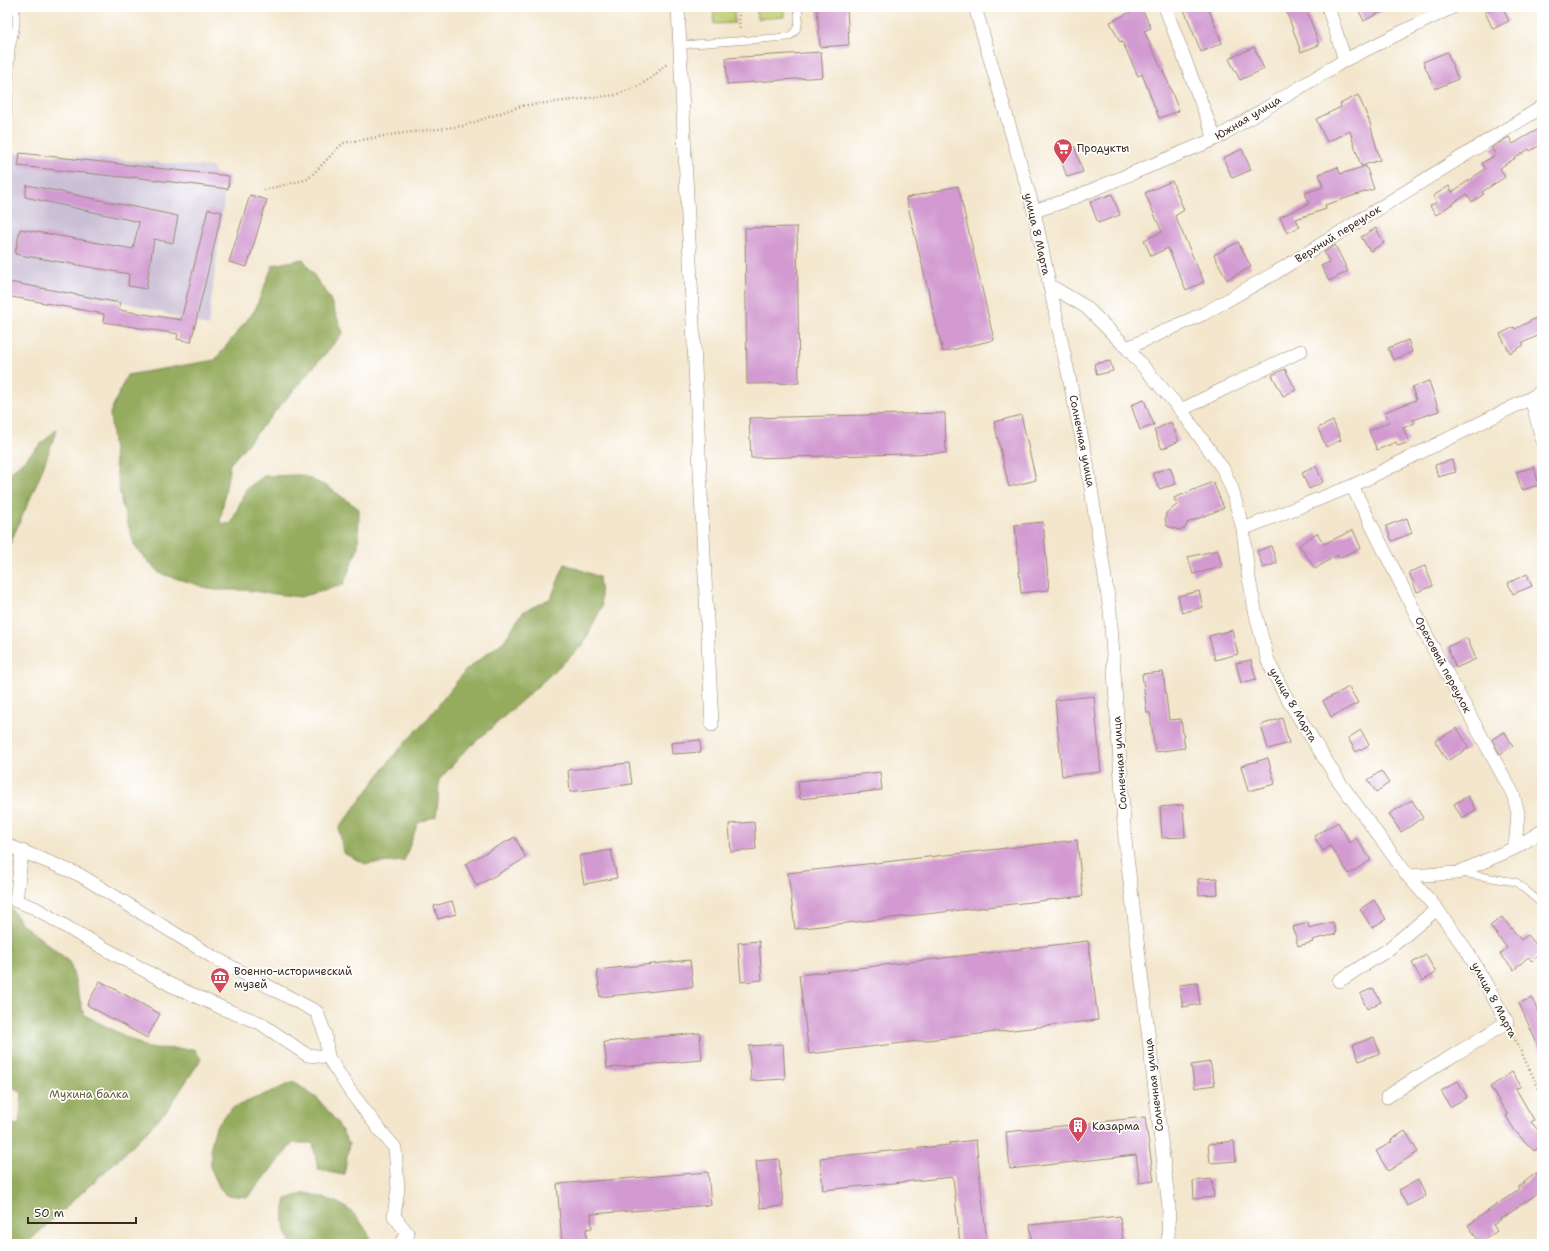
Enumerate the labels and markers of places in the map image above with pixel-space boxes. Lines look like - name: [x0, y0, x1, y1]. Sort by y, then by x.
- supermarket icon: Продукты: [1052, 137, 1074, 165]
- place label: Продукты: [1077, 141, 1129, 156]
- place label: Военно-исторический музей: [234, 964, 352, 992]
- museum icon: Военно-исторический музей: [209, 966, 231, 994]
- building icon: Казарма: [1067, 1115, 1089, 1143]
- place label: Казарма: [1092, 1119, 1140, 1134]

